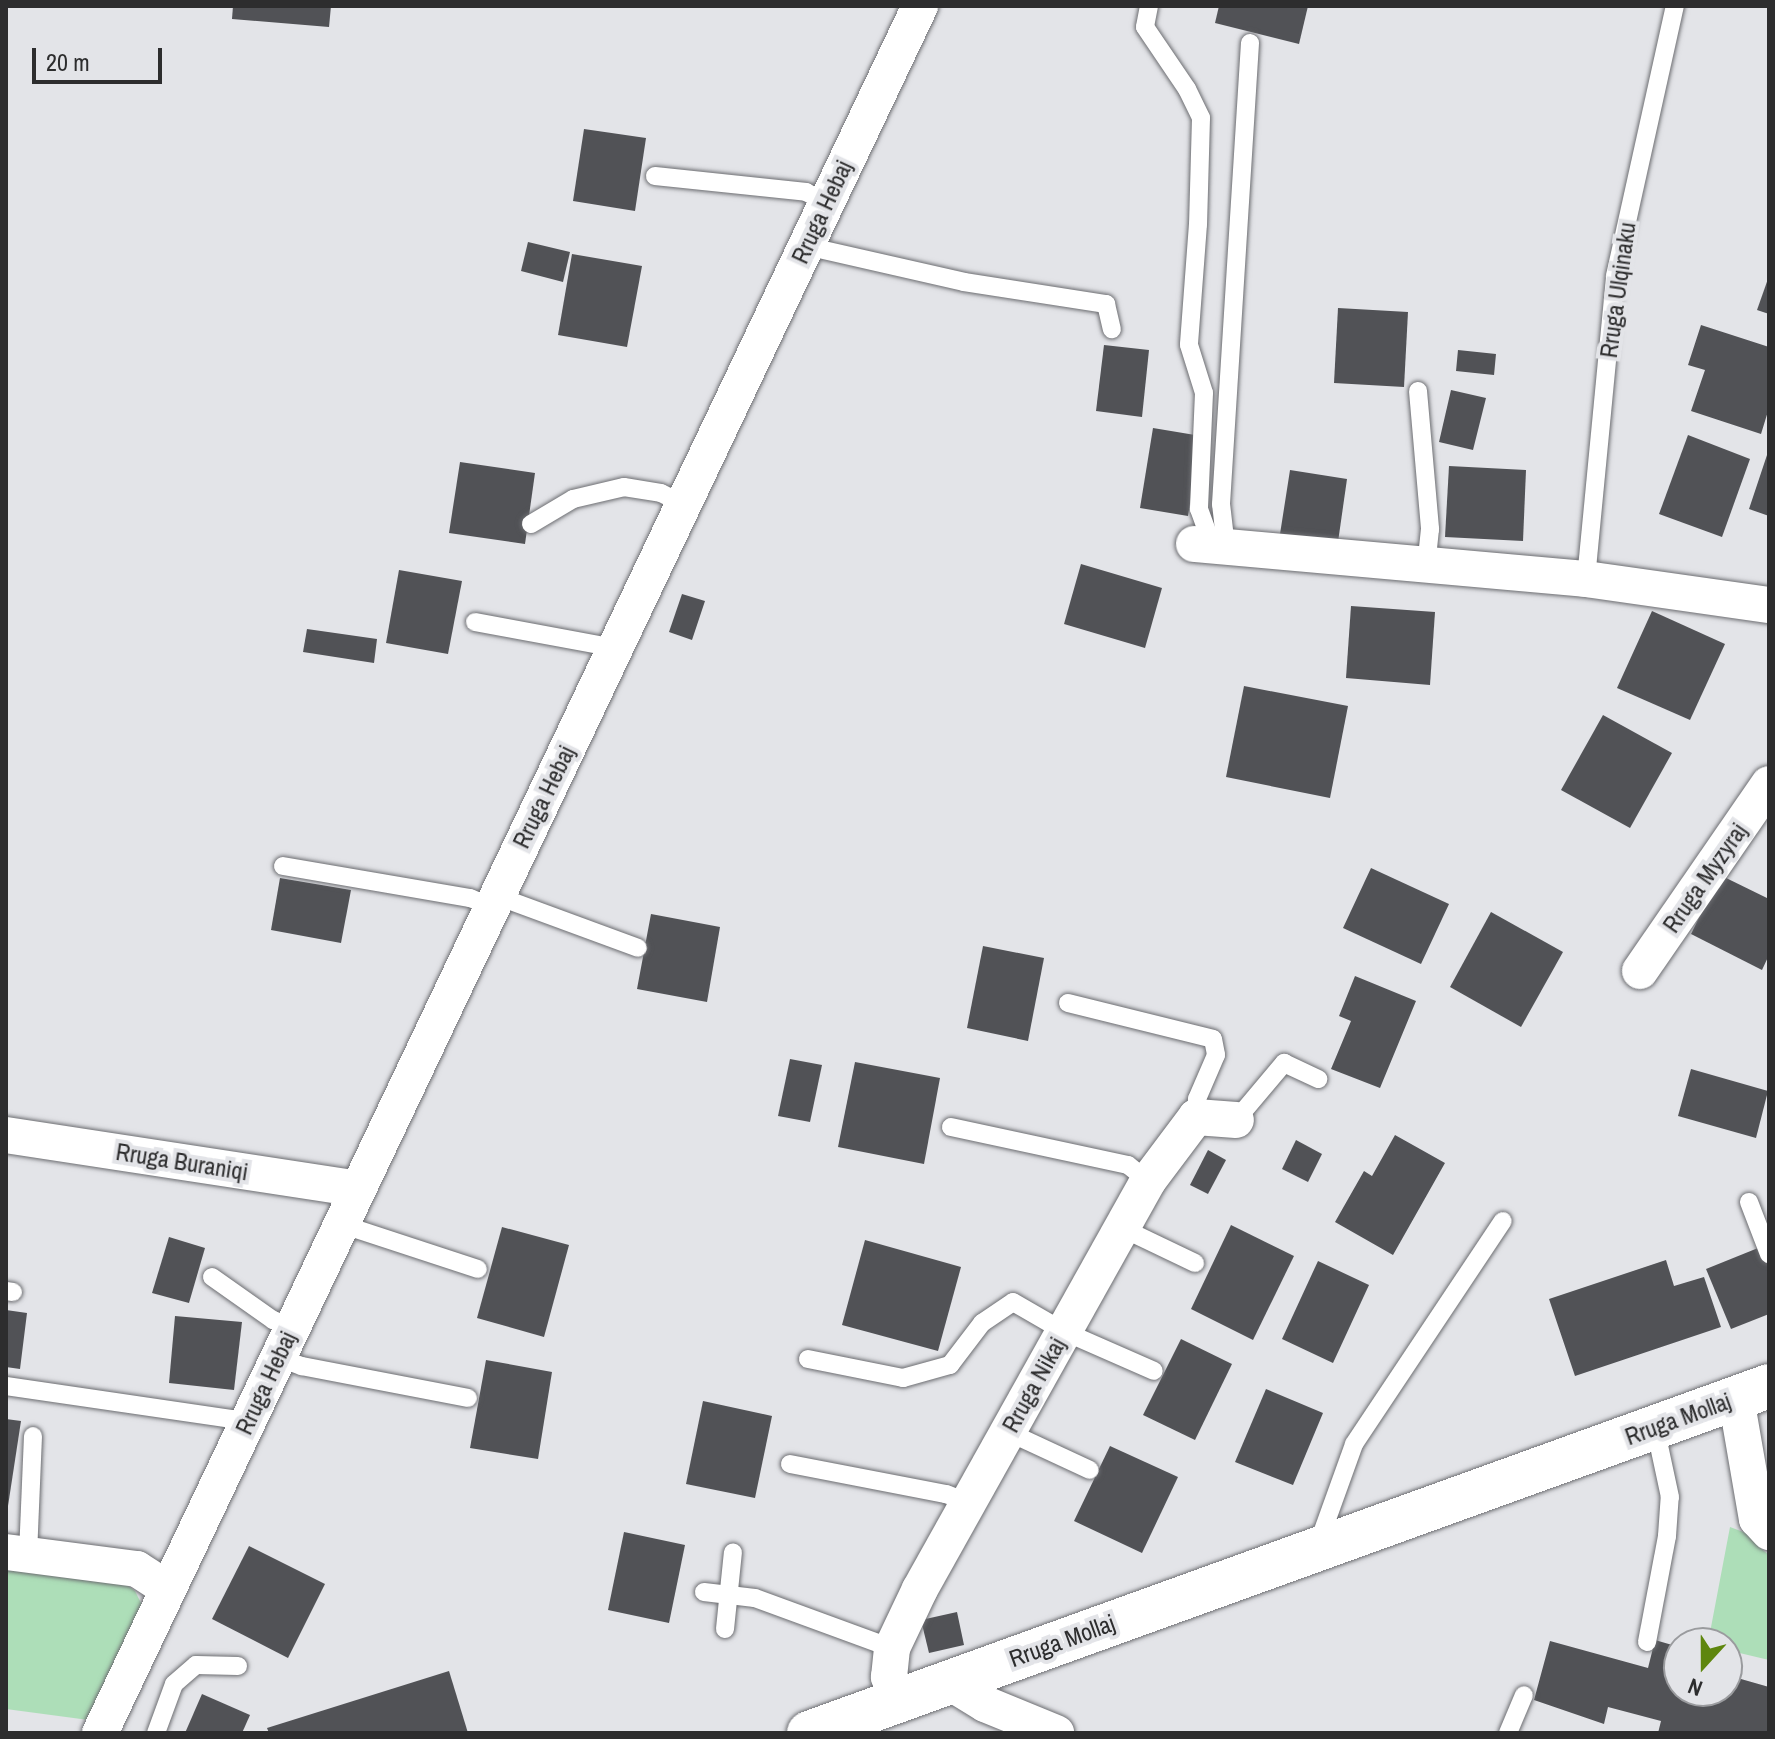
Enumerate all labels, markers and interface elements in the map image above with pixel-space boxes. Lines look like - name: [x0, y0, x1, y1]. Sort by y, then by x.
- scale bar: [36, 32, 166, 82]
- text: 20 m: [46, 46, 90, 78]
- street label: Rruga Hebaj: [786, 156, 858, 268]
- street label: Rruga Ulqinaku: [1594, 220, 1642, 360]
- street label: Rruga Hebaj: [507, 741, 581, 853]
- street label: Rruga Myzyraj: [1657, 818, 1753, 938]
- street label: Rruga Buraniqi: [114, 1137, 250, 1187]
- street label: Rruga Hebaj: [230, 1327, 302, 1439]
- street label: Rruga Nikaj: [996, 1333, 1072, 1437]
- street label: Rruga Mollaj: [1621, 1387, 1735, 1451]
- street label: Rruga Mollaj: [1005, 1609, 1119, 1673]
- north arrow: [1663, 1627, 1743, 1707]
- text: N: [1684, 1671, 1707, 1704]

